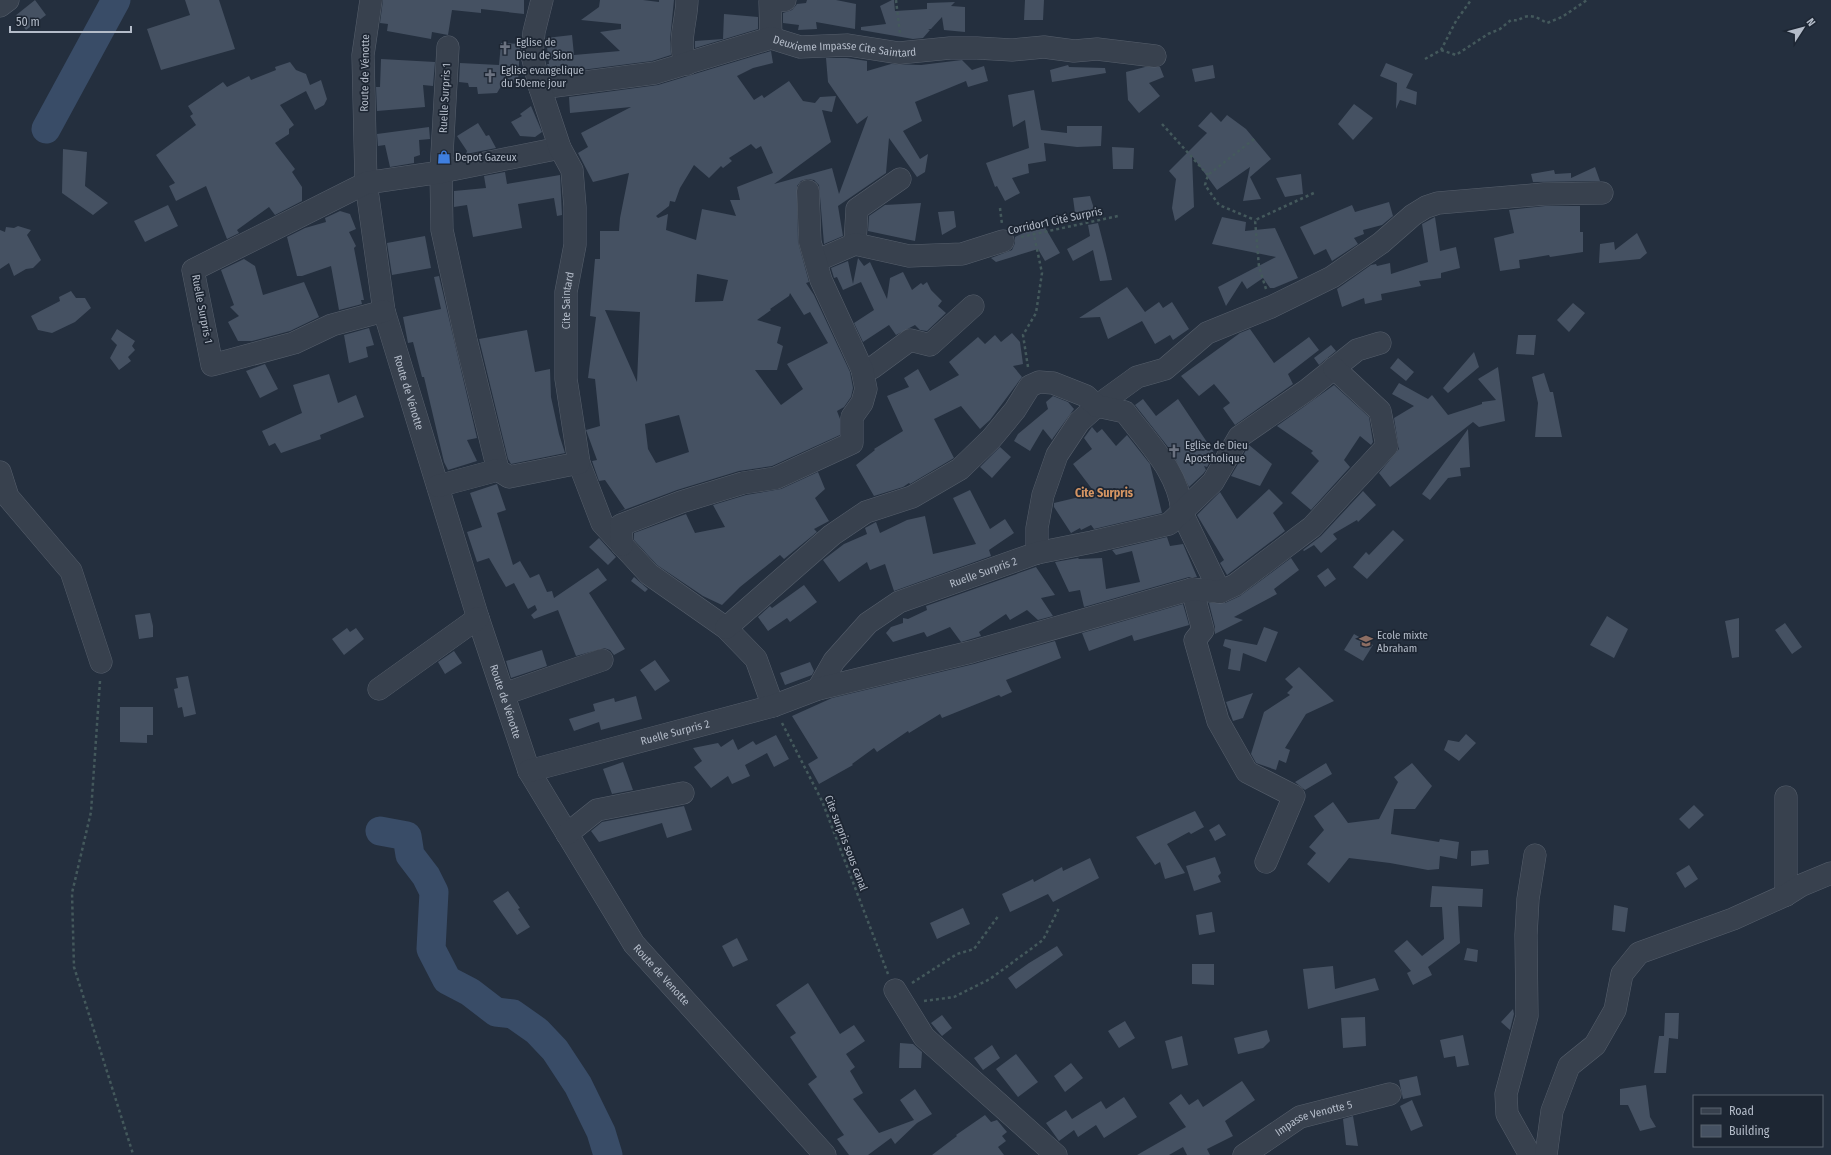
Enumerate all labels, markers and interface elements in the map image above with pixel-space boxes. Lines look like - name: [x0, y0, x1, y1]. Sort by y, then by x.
- scale bar: [10, 8, 131, 34]
- north arrow: [1783, 8, 1823, 48]
- text: 50 m: [16, 15, 40, 29]
- text: N: [1803, 16, 1818, 29]
- street label: Deuxieme Impasse Cite Saintard: [772, 33, 917, 60]
- street label: Route de Vénotte: [358, 34, 372, 112]
- place label: Eglise de Dieu de Sion: [516, 36, 573, 62]
- church icon: Eglise de Dieu de Sion: [497, 40, 513, 56]
- street label: Ruelle Surpris 1: [437, 63, 453, 133]
- place label: Eglise evangelique du 50eme jour: [501, 64, 584, 90]
- church icon: Eglise evangelique du 50eme jour: [482, 68, 498, 84]
- shop icon: Depot Gazeux: [436, 149, 452, 165]
- place label: Depot Gazeux: [455, 151, 517, 164]
- street label: Corridor1 Cité Surpris: [1007, 205, 1104, 237]
- street label: Cite Saintard: [560, 271, 576, 329]
- street label: Ruelle Surpris 1: [189, 273, 215, 345]
- street label: Route de Vénotte: [391, 353, 427, 431]
- place label: Eglise de Dieu Apostholique: [1185, 439, 1248, 465]
- church icon: Eglise de Dieu Apostholique: [1166, 443, 1182, 459]
- district label: Cite Surpris: [1075, 486, 1134, 500]
- street label: Ruelle Surpris 2: [948, 554, 1019, 590]
- place label: Ecole mixte Abraham: [1377, 629, 1428, 655]
- school or university icon: Ecole mixte Abraham: [1358, 633, 1374, 649]
- street label: Route de Vénotte: [487, 663, 524, 740]
- street label: Ruelle Surpris 2: [639, 717, 711, 748]
- street label: Cite surpris sous canal: [822, 793, 870, 893]
- street label: Route de Venotte: [631, 942, 693, 1008]
- legend: [1693, 1095, 1823, 1147]
- street label: Impasse Venotte 5: [1272, 1097, 1353, 1139]
- text: Road: [1729, 1104, 1754, 1118]
- text: Building: [1729, 1124, 1770, 1138]

